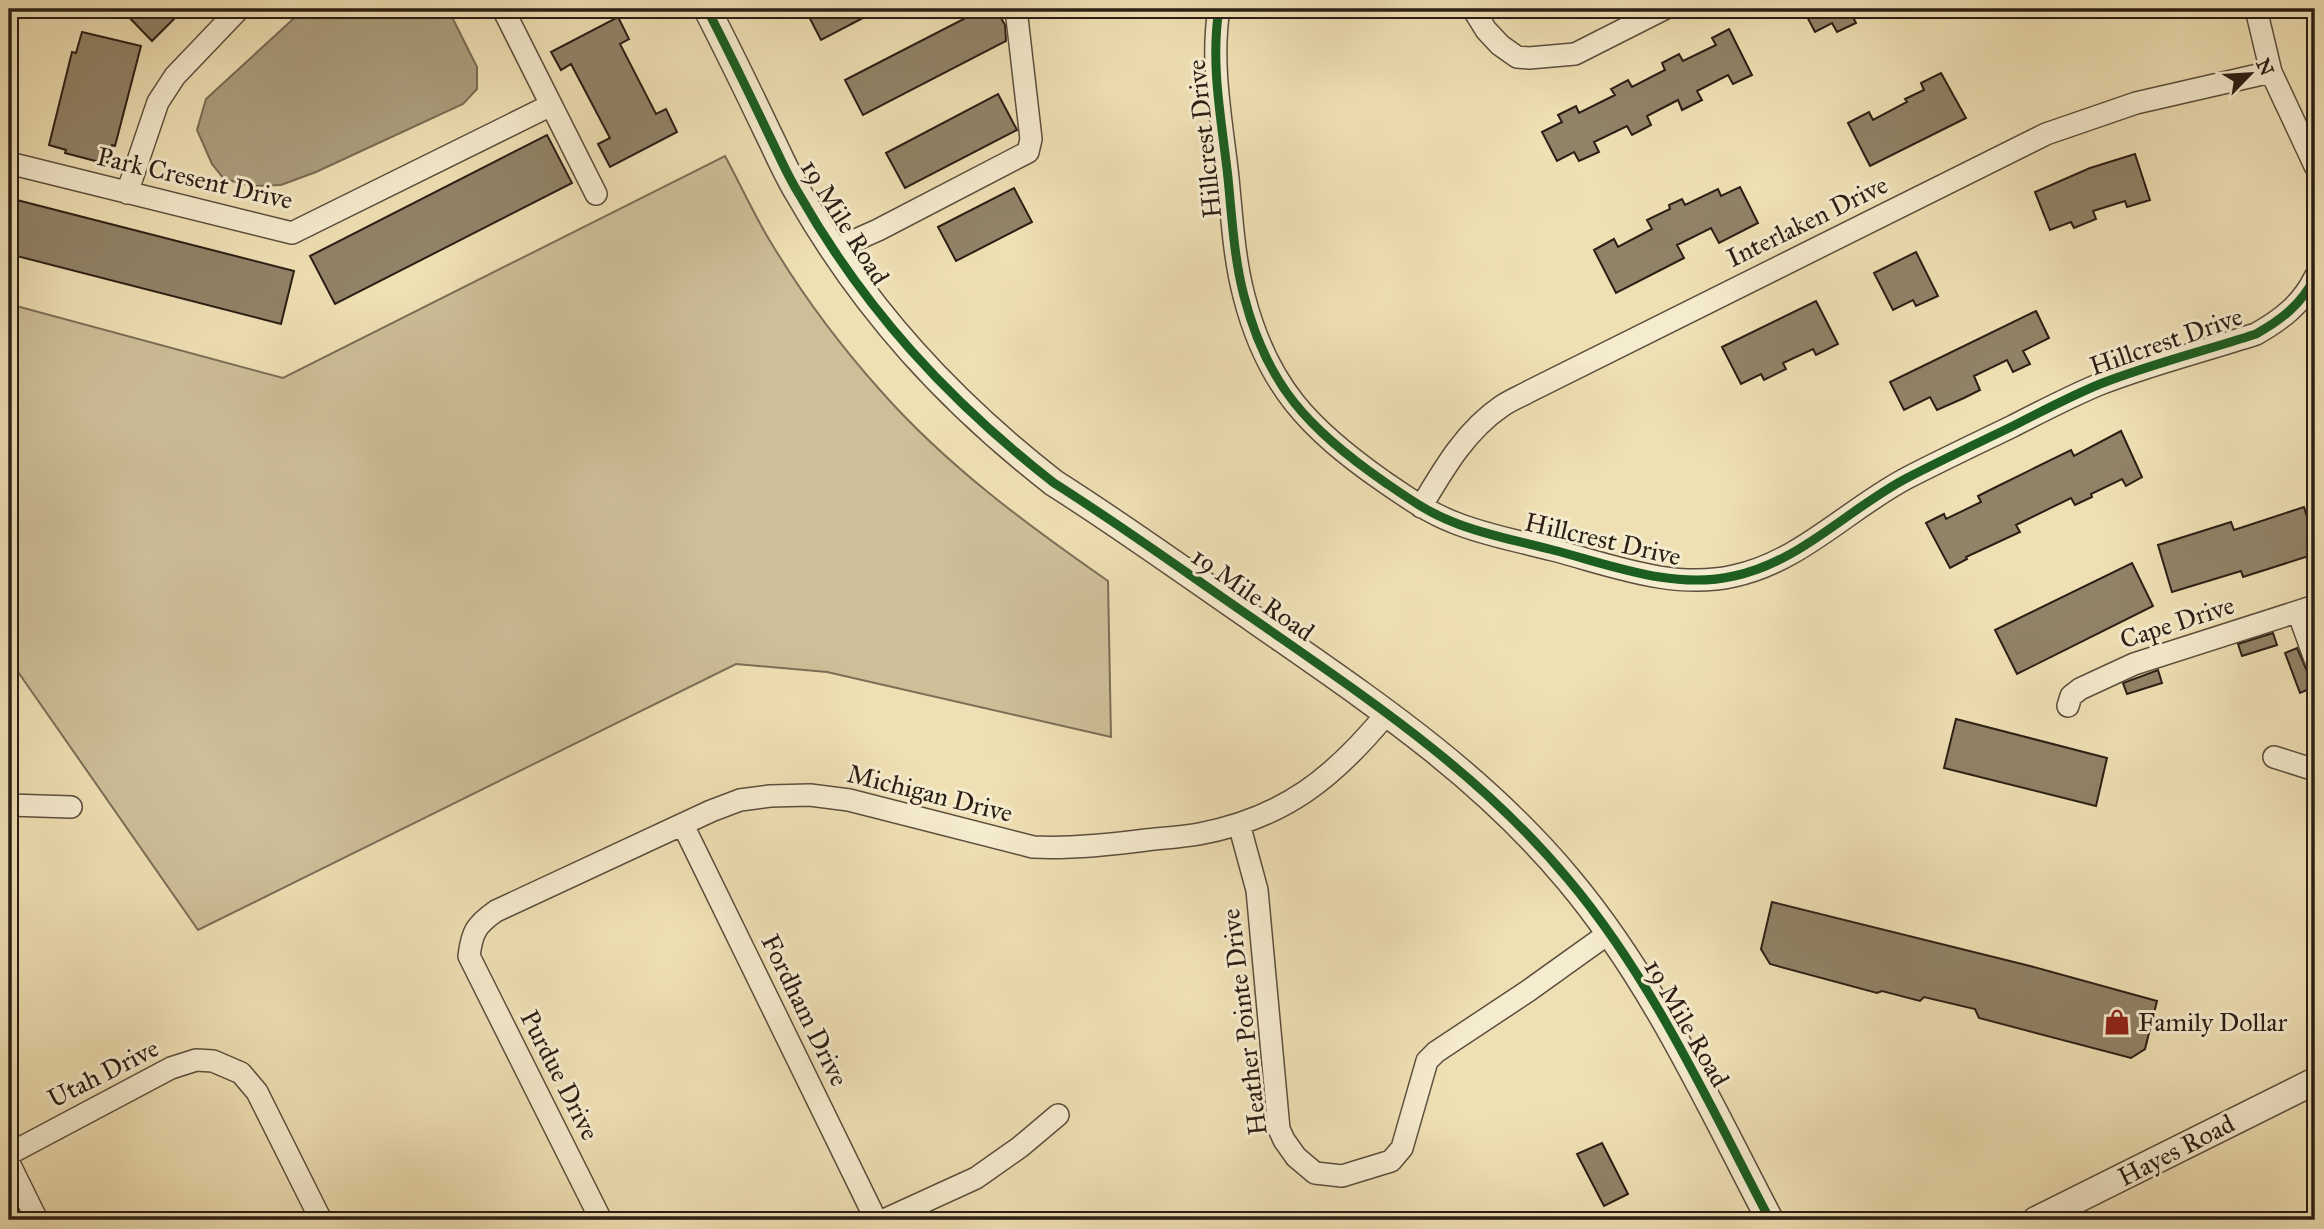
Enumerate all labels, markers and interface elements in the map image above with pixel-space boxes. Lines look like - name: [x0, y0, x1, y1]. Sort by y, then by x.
- north arrow: [2216, 38, 2286, 108]
- text: N: [2251, 55, 2279, 79]
- street label: Hillcrest Drive: [1180, 58, 1228, 220]
- street label: Park Cresent Drive: [94, 140, 296, 216]
- street label: 19 Mile Road: [794, 153, 896, 291]
- street label: Interlaken Drive: [1721, 168, 1893, 274]
- street label: Hillcrest Drive: [2085, 300, 2247, 382]
- street label: Hillcrest Drive: [1522, 505, 1684, 573]
- street label: 19 Mile Road: [1186, 540, 1320, 648]
- street label: Cape Drive: [2116, 588, 2238, 655]
- street label: Michigan Drive: [844, 757, 1016, 829]
- street label: Heather Pointe Drive: [1214, 907, 1274, 1137]
- street label: Fordham Drive: [754, 929, 856, 1091]
- street label: 19 Mile Road: [1638, 953, 1736, 1093]
- street label: Purdue Drive: [514, 1005, 607, 1146]
- place label: Family Dollar: [2138, 1006, 2288, 1038]
- shop icon: Family Dollar: [2102, 1007, 2132, 1037]
- street label: Utah Drive: [42, 1031, 164, 1115]
- street label: Hayes Road: [2112, 1107, 2240, 1193]

